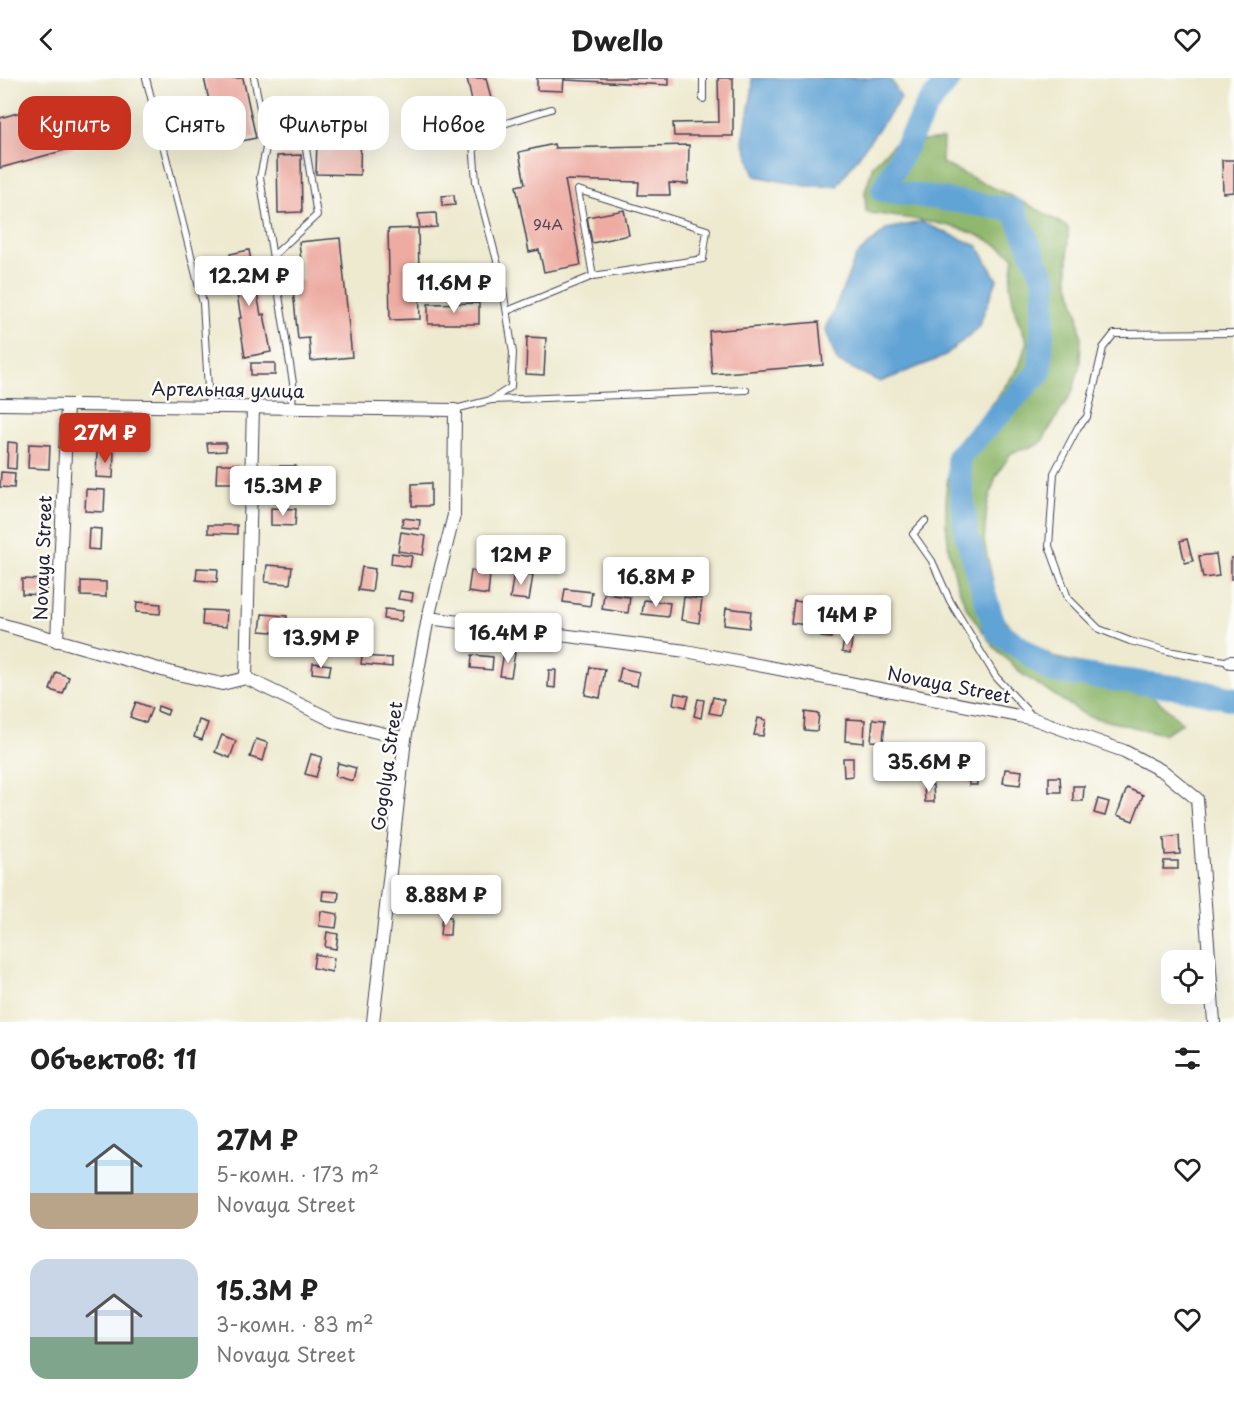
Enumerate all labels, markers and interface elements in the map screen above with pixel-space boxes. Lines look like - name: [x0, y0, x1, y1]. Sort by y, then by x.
- text: Dwello: [571, 19, 663, 60]
- icon: back: [30, 23, 63, 56]
- icon: heart: [1171, 23, 1204, 56]
- chip: Купить: [18, 96, 131, 150]
- chip: Снять: [143, 96, 246, 150]
- chip: Фильтры: [258, 96, 389, 150]
- chip: Новое: [401, 96, 506, 150]
- house number: 94А: [533, 212, 563, 235]
- pin: 12.2M ₽: [194, 256, 304, 307]
- text: 12.2M ₽: [209, 260, 289, 290]
- pin: 11.6M ₽: [399, 263, 509, 314]
- text: 11.6M ₽: [417, 267, 491, 297]
- street label: Артельная улица: [151, 374, 305, 404]
- pin: 27M ₽: [63, 413, 147, 464]
- text: 27M ₽: [73, 417, 137, 447]
- pin: 15.3M ₽: [228, 466, 338, 517]
- text: 15.3M ₽: [244, 470, 322, 500]
- street label: Novaya Street: [26, 495, 58, 621]
- pin: 12M ₽: [479, 535, 563, 586]
- text: 12M ₽: [490, 539, 552, 569]
- pin: 16.8M ₽: [601, 557, 711, 608]
- text: 16.8M ₽: [617, 561, 695, 591]
- pin: 14M ₽: [805, 595, 889, 646]
- text: 14M ₽: [817, 599, 877, 629]
- pin: 16.4M ₽: [453, 613, 563, 664]
- text: 16.4M ₽: [469, 617, 547, 647]
- pin: 13.9M ₽: [266, 618, 376, 669]
- text: 13.9M ₽: [283, 622, 359, 652]
- street label: Novaya Street: [885, 659, 1013, 709]
- street label: Gogolya Street: [364, 700, 408, 832]
- pin: 35.6M ₽: [874, 742, 984, 793]
- text: 35.6M ₽: [887, 746, 971, 776]
- pin: 8.88M ₽: [391, 875, 501, 926]
- text: 8.88M ₽: [405, 879, 487, 909]
- map controls: [1161, 950, 1215, 1004]
- button: locate: [1161, 950, 1215, 1004]
- text: Объектов: 11: [30, 1039, 197, 1078]
- icon: filters: [1171, 1042, 1204, 1075]
- text: 27M ₽: [216, 1120, 298, 1159]
- icon: home: [78, 1133, 150, 1205]
- icon: heart: [1171, 1153, 1204, 1186]
- text: 5-комн. · 173 m²: [216, 1159, 379, 1189]
- text: Novaya Street: [216, 1189, 355, 1219]
- text: 15.3M ₽: [216, 1270, 318, 1309]
- icon: home: [78, 1283, 150, 1355]
- icon: heart: [1171, 1303, 1204, 1336]
- text: 3-комн. · 83 m²: [216, 1309, 374, 1339]
- text: Novaya Street: [216, 1339, 355, 1369]

